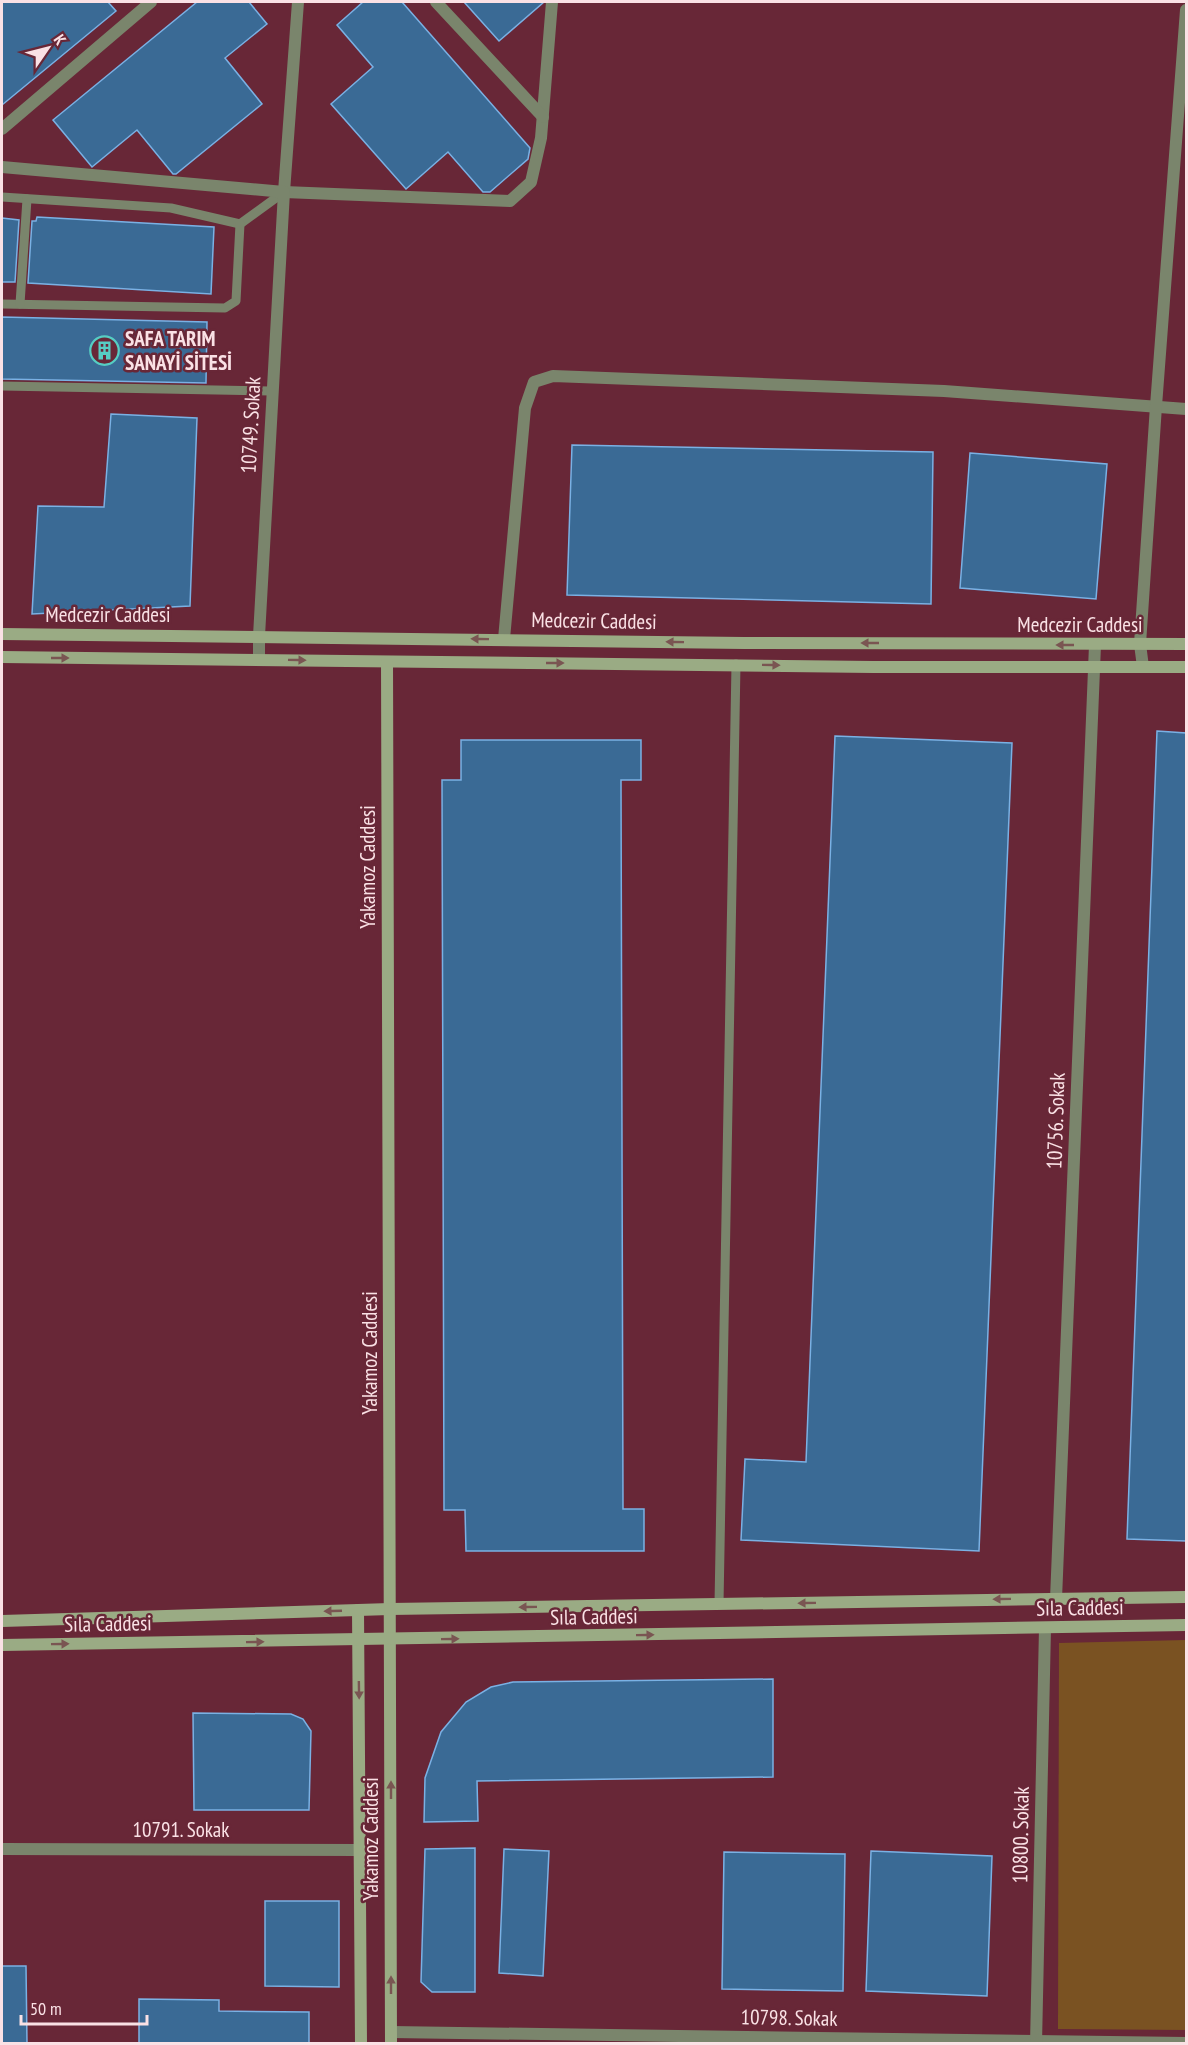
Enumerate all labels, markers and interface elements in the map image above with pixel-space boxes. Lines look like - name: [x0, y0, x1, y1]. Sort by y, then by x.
- north arrow: [18, 18, 78, 78]
- text: K: [50, 30, 71, 49]
- place label: SAFA TARIM SANAYİ SİTESİ: [125, 325, 232, 376]
- building icon: SAFA TARIM SANAYİ SİTESİ: [88, 335, 120, 367]
- street label: 10749. Sokak: [234, 376, 267, 474]
- street label: Medcezir Caddesi: [45, 601, 171, 628]
- street label: Medcezir Caddesi: [531, 606, 657, 635]
- street label: Medcezir Caddesi: [1017, 611, 1143, 638]
- one-way arrow: [471, 634, 490, 644]
- one-way arrow: [666, 637, 685, 646]
- one-way arrow: [861, 639, 880, 648]
- one-way arrow: [1056, 640, 1075, 650]
- one-way arrow: [50, 653, 69, 663]
- one-way arrow: [287, 656, 306, 665]
- one-way arrow: [545, 658, 564, 668]
- one-way arrow: [761, 660, 780, 670]
- street label: Yakamoz Caddesi: [354, 805, 381, 929]
- street label: 10756. Sokak: [1040, 1072, 1071, 1170]
- street label: Yakamoz Caddesi: [356, 1291, 383, 1415]
- street label: Sıla Caddesi: [1036, 1593, 1124, 1622]
- one-way arrow: [993, 1595, 1012, 1604]
- one-way arrow: [798, 1598, 817, 1607]
- one-way arrow: [519, 1602, 538, 1612]
- street label: Sıla Caddesi: [550, 1602, 638, 1631]
- one-way arrow: [324, 1606, 343, 1616]
- street label: Sıla Caddesi: [64, 1609, 152, 1638]
- one-way arrow: [635, 1631, 654, 1640]
- one-way arrow: [440, 1634, 459, 1644]
- one-way arrow: [245, 1637, 264, 1647]
- one-way arrow: [50, 1639, 69, 1649]
- one-way arrow: [354, 1680, 364, 1699]
- street label: Yakamoz Caddesi: [357, 1777, 384, 1901]
- one-way arrow: [386, 1781, 396, 1800]
- street label: 10800. Sokak: [1006, 1786, 1035, 1884]
- street label: 10791. Sokak: [133, 1816, 229, 1843]
- one-way arrow: [386, 1976, 396, 1995]
- scale bar: [21, 1988, 147, 2026]
- text: 50 m: [30, 1997, 62, 2020]
- street label: 10798. Sokak: [740, 2003, 838, 2032]

